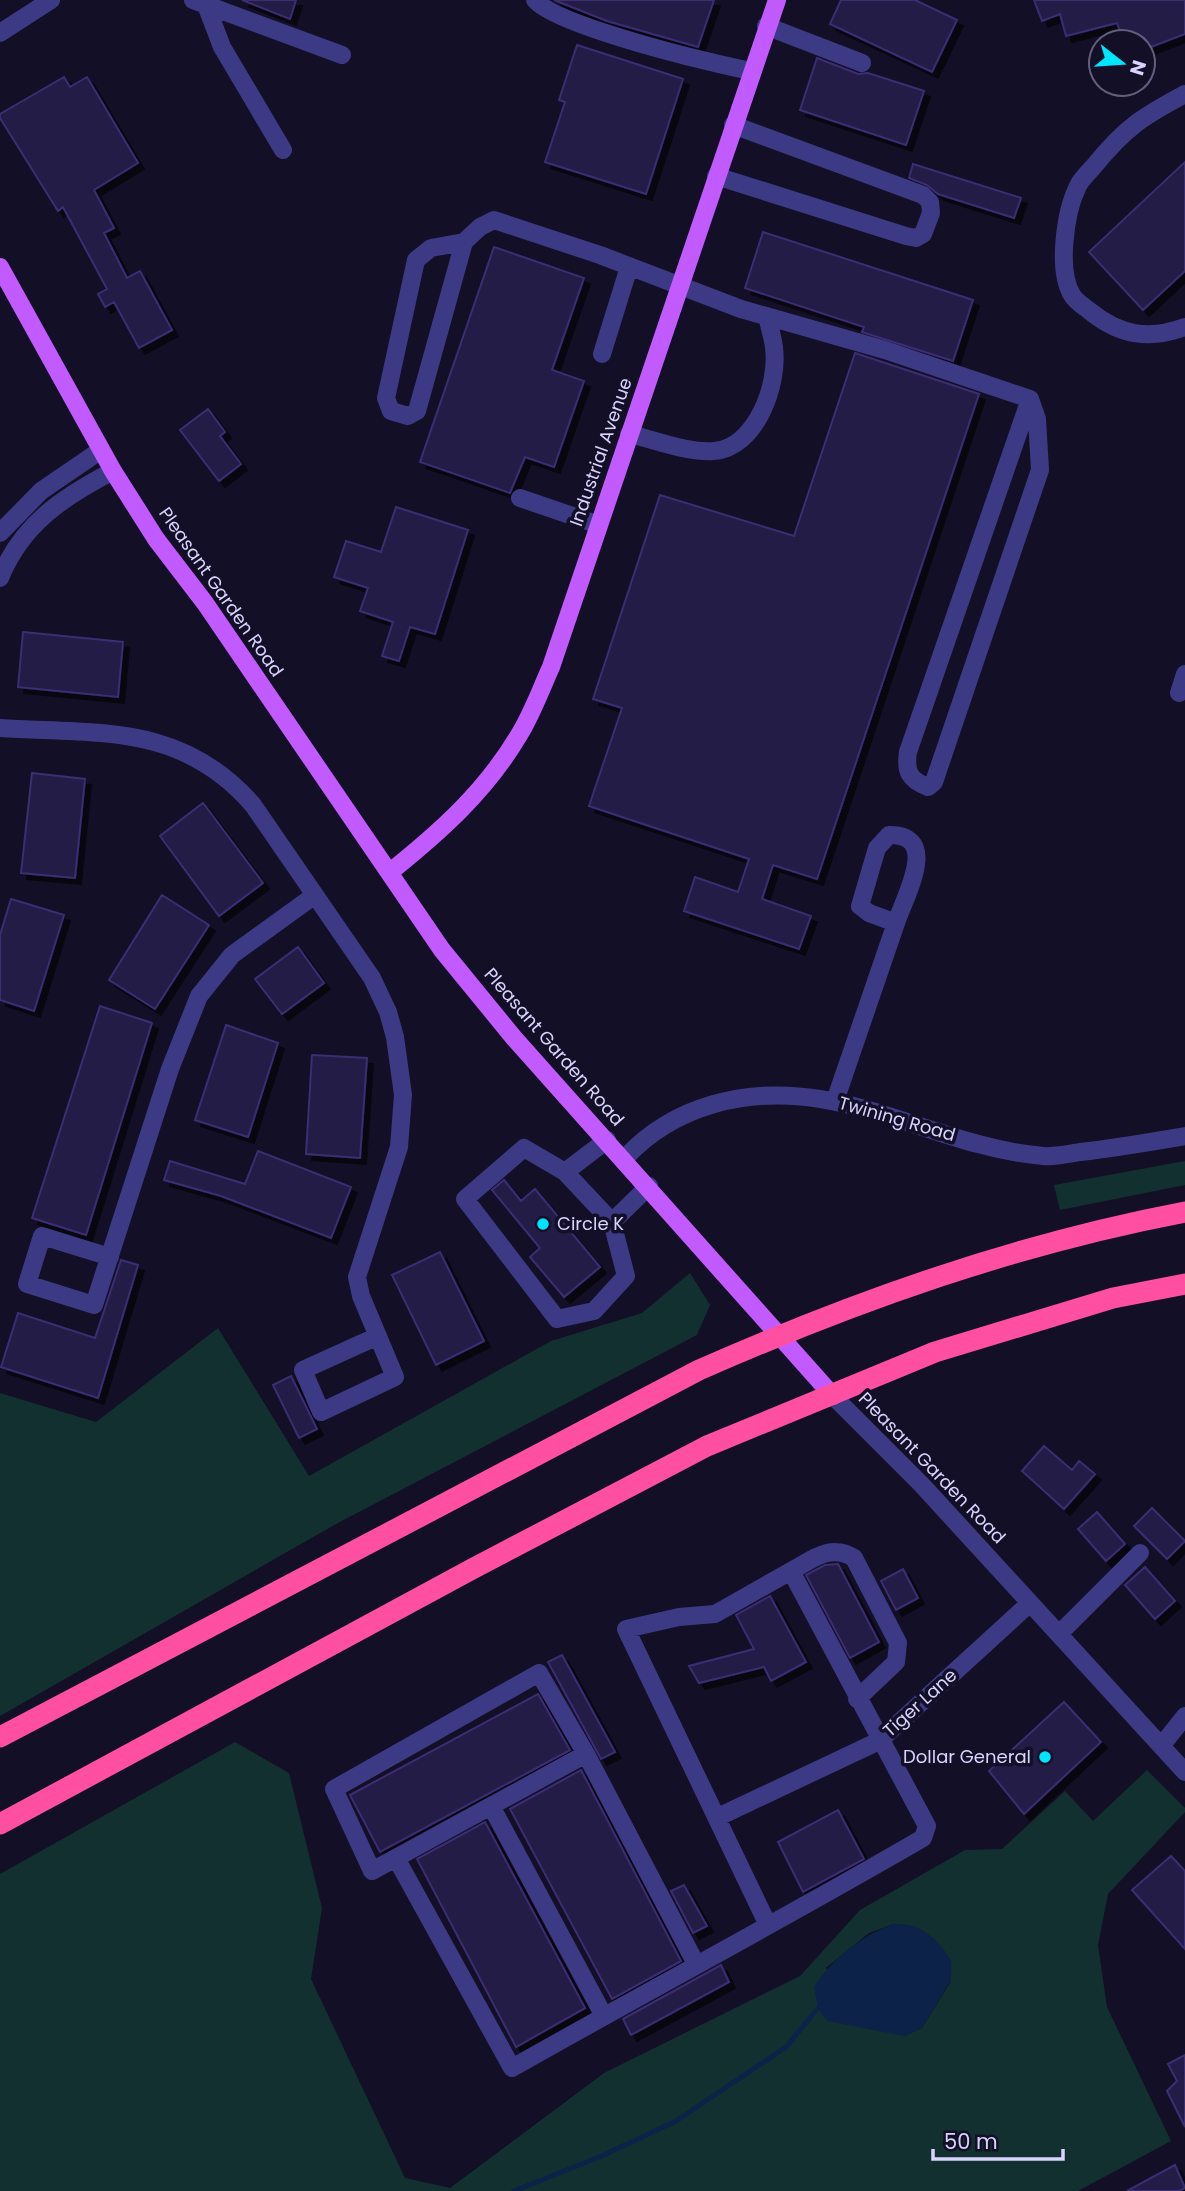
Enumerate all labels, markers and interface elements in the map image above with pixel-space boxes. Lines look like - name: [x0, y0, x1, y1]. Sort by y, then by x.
- north arrow: [1087, 28, 1157, 98]
- text: N: [1123, 57, 1153, 79]
- street label: Industrial Avenue: [563, 374, 638, 530]
- street label: Pleasant Garden Road: [153, 502, 290, 682]
- street label: Pleasant Garden Road: [479, 962, 630, 1131]
- street label: Twining Road: [836, 1090, 958, 1147]
- place label: Circle K: [557, 1211, 624, 1236]
- marker: Circle K: [535, 1216, 551, 1232]
- street label: Pleasant Garden Road: [853, 1386, 1012, 1549]
- street label: Tiger Lane: [877, 1663, 962, 1743]
- place label: Dollar General: [903, 1744, 1031, 1769]
- marker: Dollar General: [1037, 1749, 1053, 1765]
- scale bar: [933, 2118, 1062, 2162]
- text: 50 m: [944, 2127, 998, 2156]

